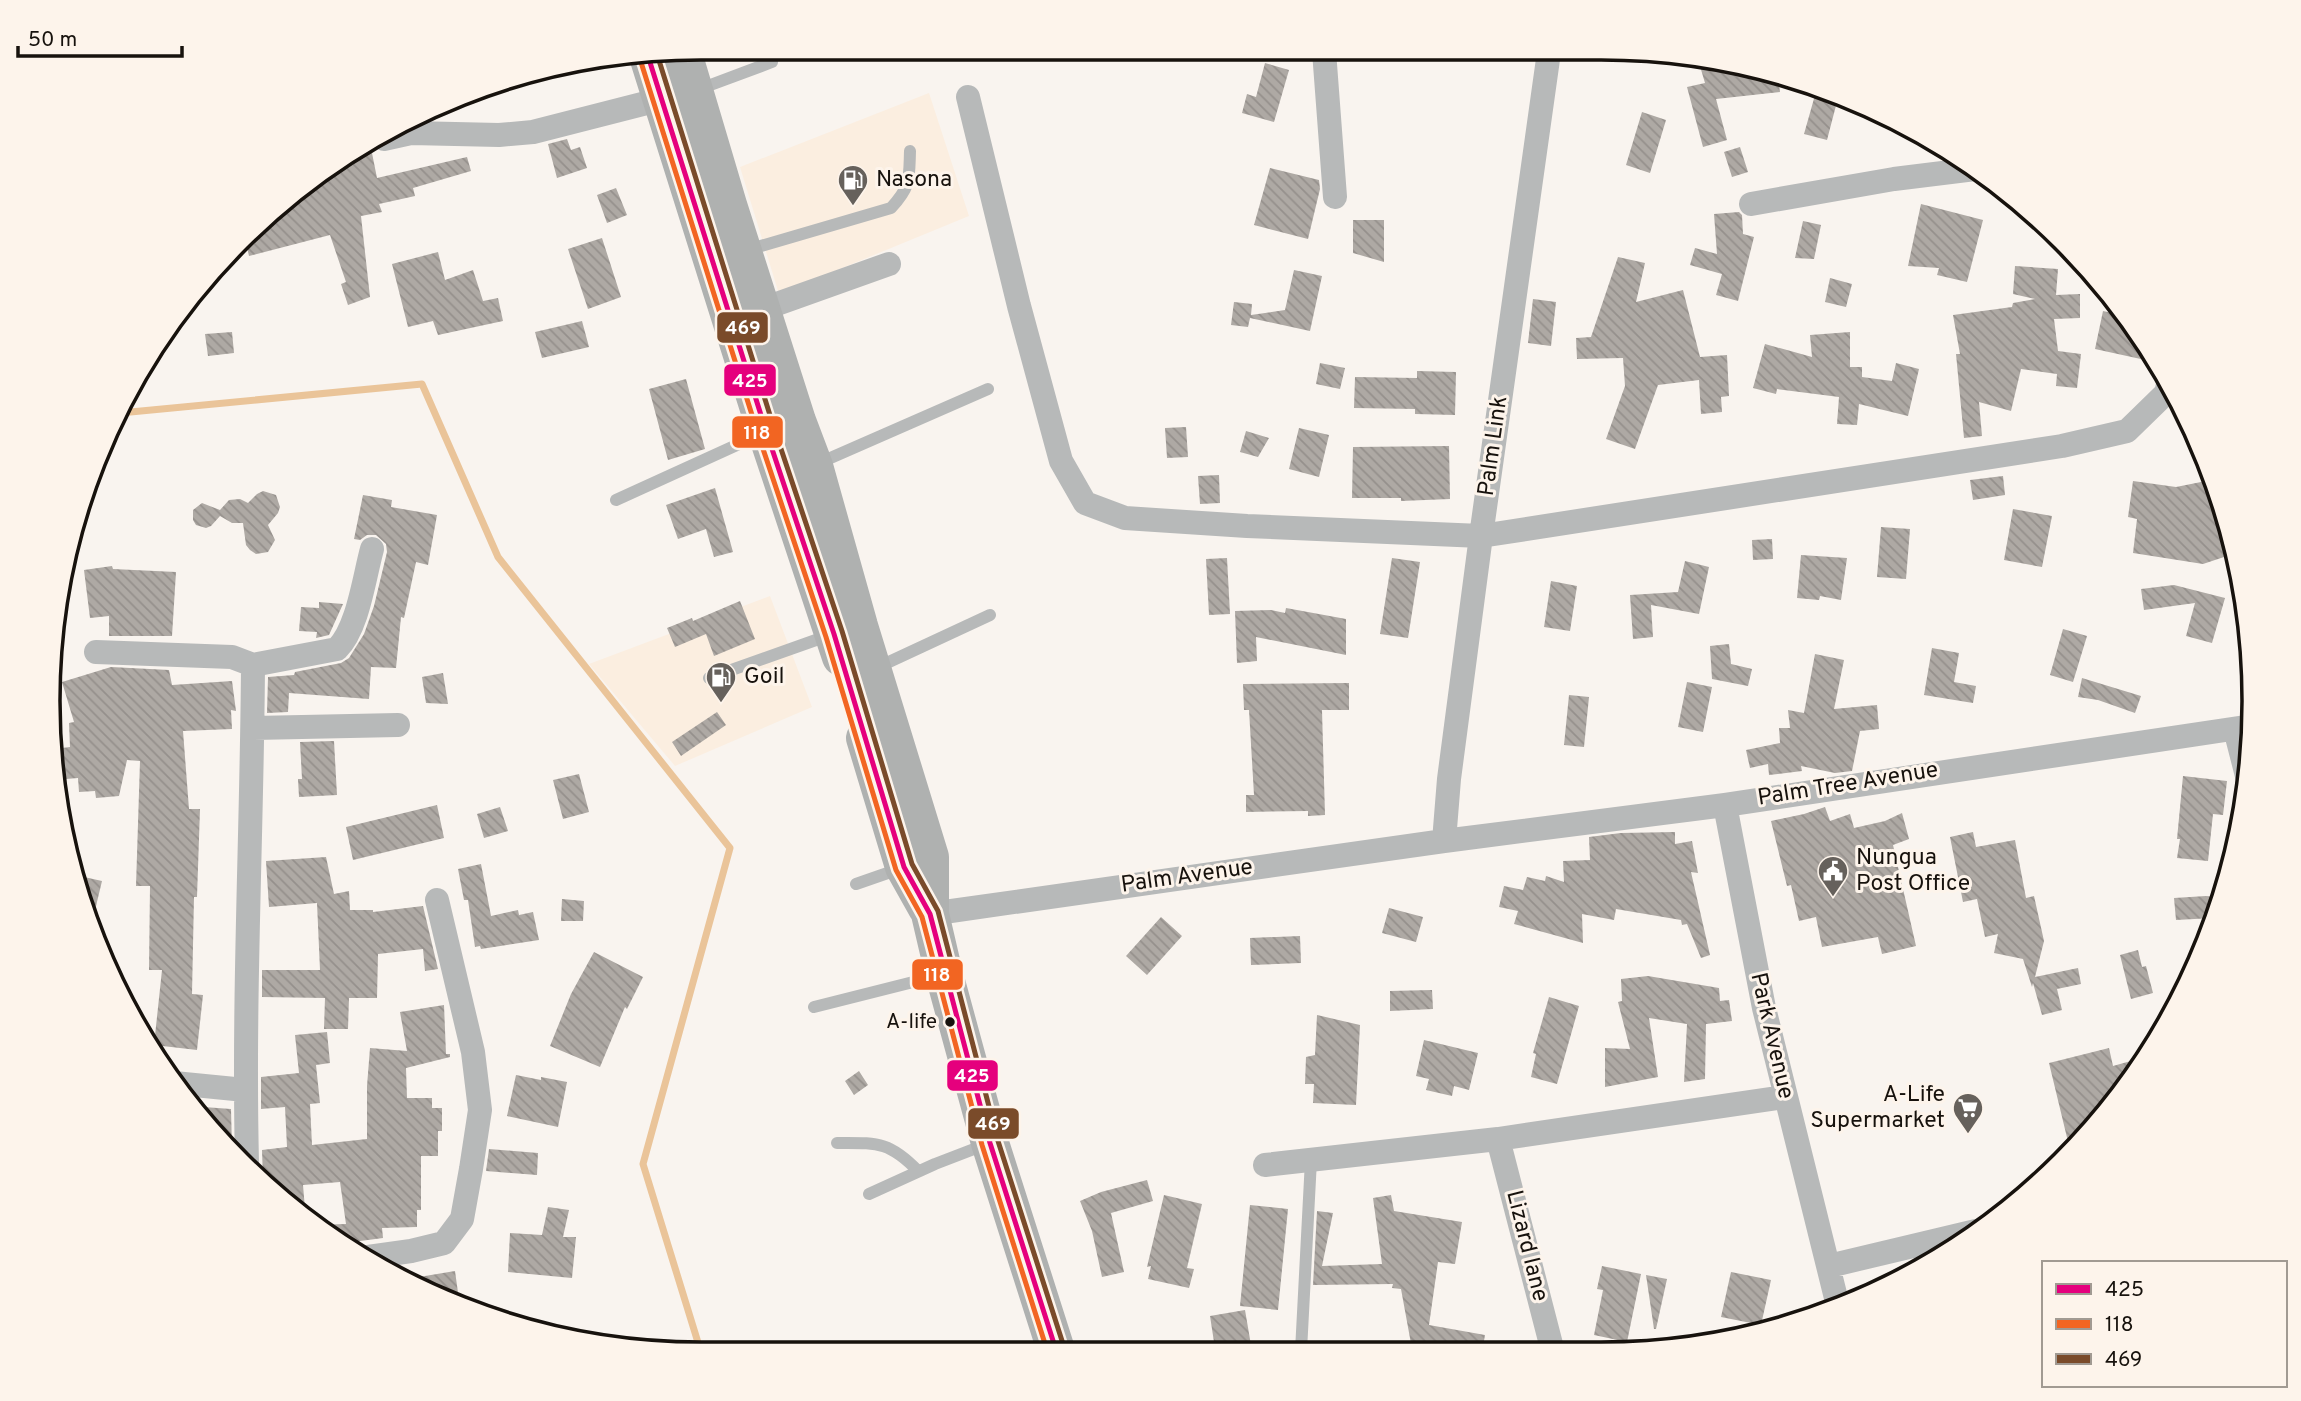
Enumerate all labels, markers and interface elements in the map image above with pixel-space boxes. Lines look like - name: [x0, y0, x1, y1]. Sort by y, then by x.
- scale bar: [18, 14, 182, 58]
- text: 50 m: [28, 27, 77, 54]
- fuel station icon: Nasona: [836, 163, 870, 207]
- place label: Nasona: [876, 166, 952, 195]
- line badge: 469: [716, 311, 769, 344]
- text: 469: [725, 317, 761, 341]
- line badge: 425: [723, 363, 777, 397]
- text: 425: [732, 370, 768, 394]
- street label: Palm Link: [1473, 394, 1515, 498]
- line badge: 118: [731, 415, 784, 449]
- text: 118: [743, 422, 771, 446]
- fuel station icon: Goil: [704, 660, 738, 704]
- place label: Goil: [744, 663, 785, 692]
- street label: Palm Tree Avenue: [1756, 756, 1940, 814]
- place label: Nungua Post Office: [1856, 844, 1970, 899]
- street label: Palm Avenue: [1119, 853, 1255, 901]
- public building icon: Nungua Post Office: [1816, 854, 1850, 898]
- line badge: 118: [911, 958, 964, 991]
- text: 118: [923, 964, 951, 988]
- street label: Park Avenue: [1742, 970, 1800, 1102]
- place label: A-life: [886, 1009, 937, 1036]
- marker: A-life: [943, 1015, 957, 1029]
- line badge: 425: [946, 1059, 999, 1092]
- text: 425: [954, 1065, 990, 1089]
- place label: A-Life Supermarket: [1810, 1081, 1945, 1136]
- supermarket icon: A-Life Supermarket: [1951, 1091, 1985, 1135]
- line badge: 469: [967, 1107, 1020, 1140]
- text: 469: [975, 1113, 1011, 1137]
- street label: Lizard lane: [1498, 1187, 1554, 1305]
- legend: [2042, 1261, 2287, 1387]
- text: 425: [2105, 1277, 2144, 1304]
- text: 118: [2105, 1312, 2134, 1339]
- text: 469: [2105, 1347, 2142, 1374]

